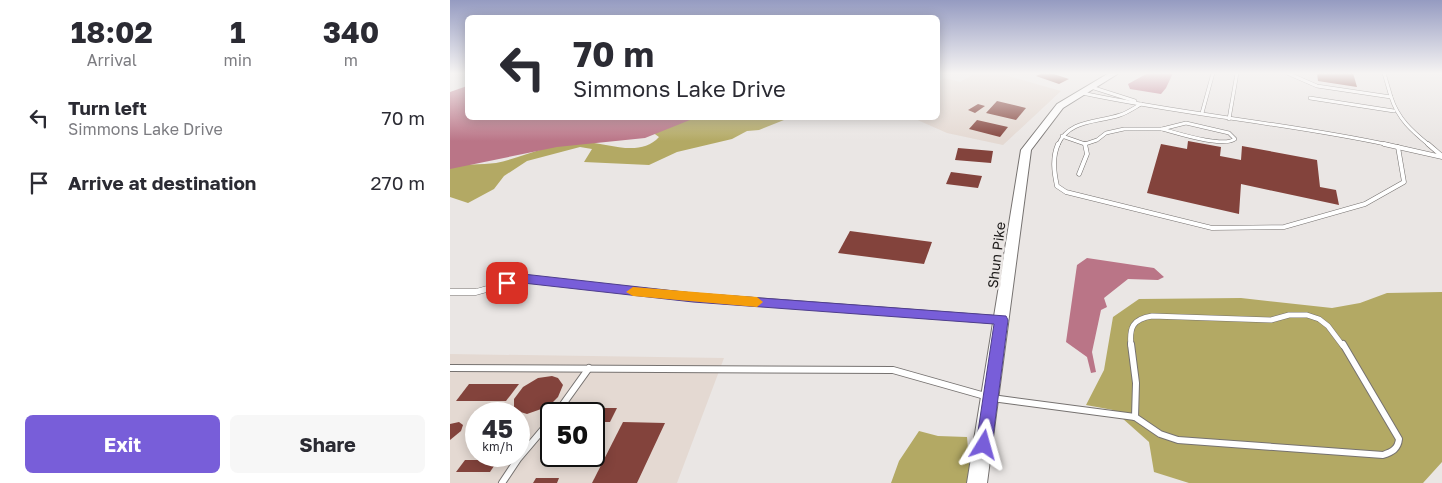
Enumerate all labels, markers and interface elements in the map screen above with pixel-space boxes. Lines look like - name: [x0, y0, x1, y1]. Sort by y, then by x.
- text: 18:02: [71, 14, 153, 50]
- text: 1: [230, 14, 245, 50]
- text: 340: [323, 14, 379, 50]
- text: 70 m: [573, 33, 654, 75]
- icon: left: [490, 35, 555, 100]
- text: Arrival: [87, 50, 137, 70]
- text: min: [224, 50, 252, 70]
- text: m: [344, 50, 358, 70]
- text: Simmons Lake Drive: [573, 75, 786, 102]
- text: Turn left: [68, 96, 147, 119]
- icon: left: [25, 104, 53, 132]
- text: 70 m: [382, 106, 425, 129]
- text: Simmons Lake Drive: [68, 119, 223, 139]
- icon: arrive: [25, 169, 53, 197]
- text: Arrive at destination: [68, 171, 256, 194]
- text: 270 m: [371, 171, 425, 194]
- street label: Shun Pike: [983, 221, 1009, 289]
- pin: [486, 262, 528, 304]
- icon: arrive: [493, 269, 521, 297]
- speed limit sign: 50: [540, 402, 605, 467]
- text: 45: [482, 413, 513, 444]
- button: Exit: [25, 415, 220, 473]
- button: Share: [230, 415, 425, 473]
- position arrow: [957, 418, 1009, 470]
- text: km/h: [482, 439, 513, 454]

